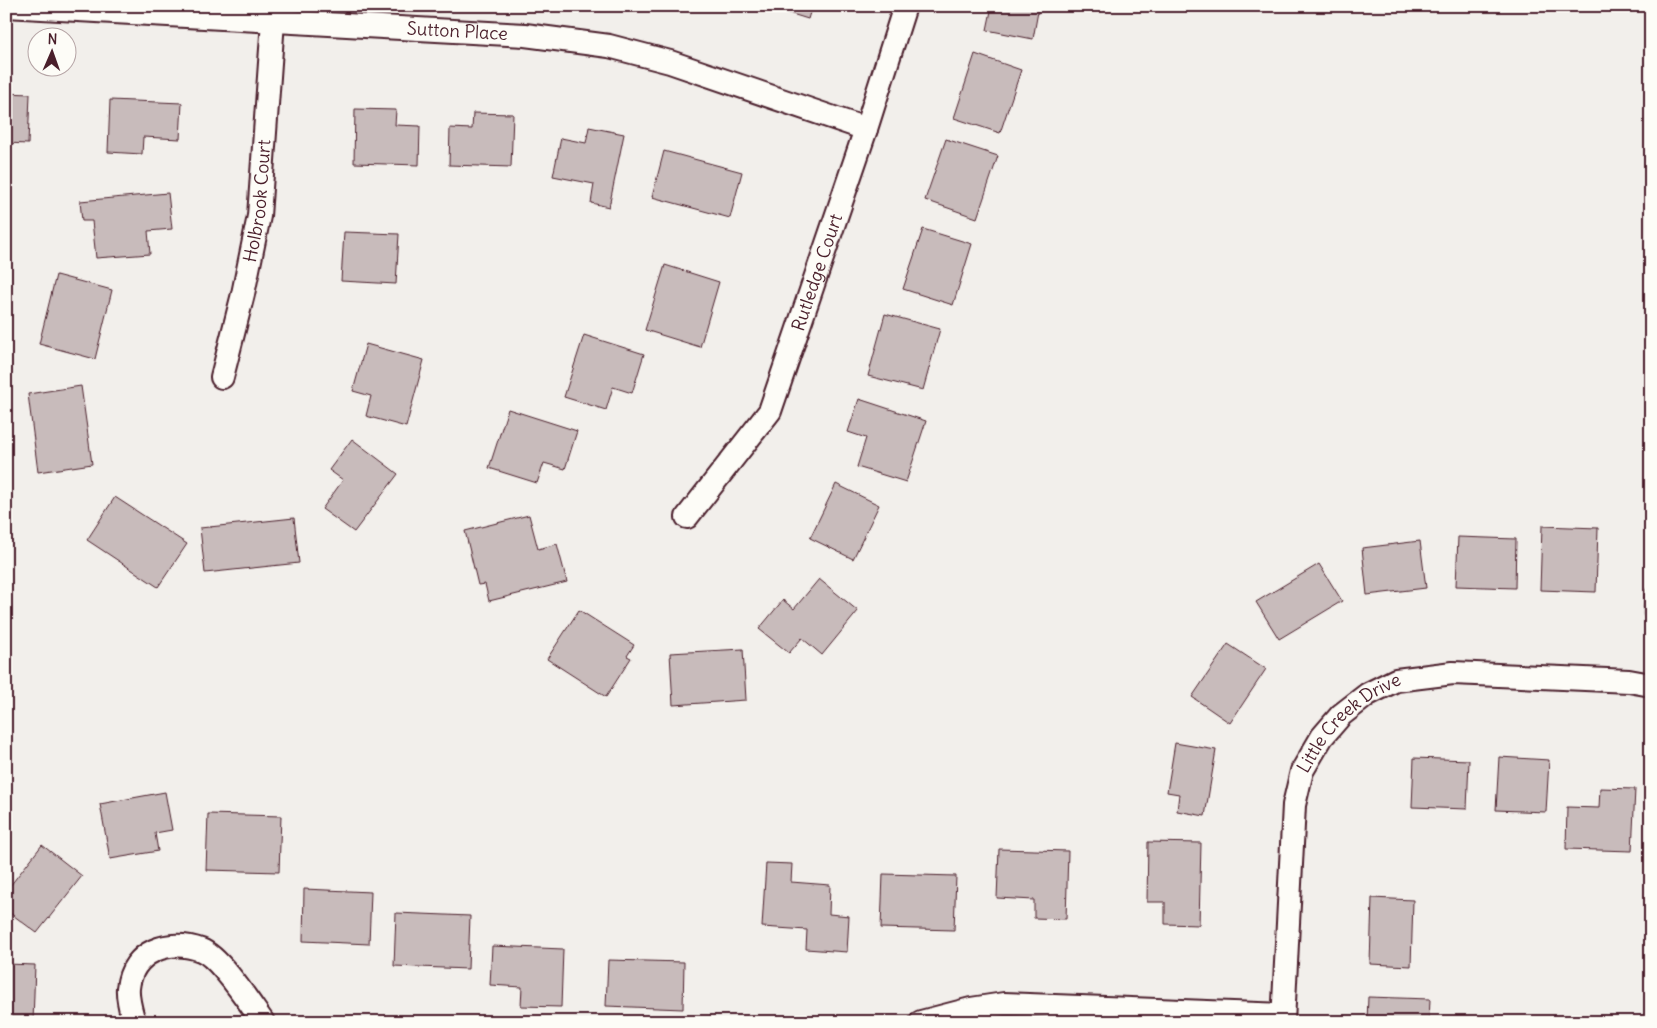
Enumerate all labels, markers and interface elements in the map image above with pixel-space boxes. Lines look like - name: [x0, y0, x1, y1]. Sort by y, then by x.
- street label: Sutton Place: [406, 16, 508, 45]
- north arrow: [28, 28, 78, 78]
- text: N: [47, 30, 58, 48]
- street label: Holbrook Court: [238, 139, 275, 264]
- street label: Rutledge Court: [786, 211, 847, 334]
- street label: Little Creek Drive: [1292, 668, 1404, 777]

